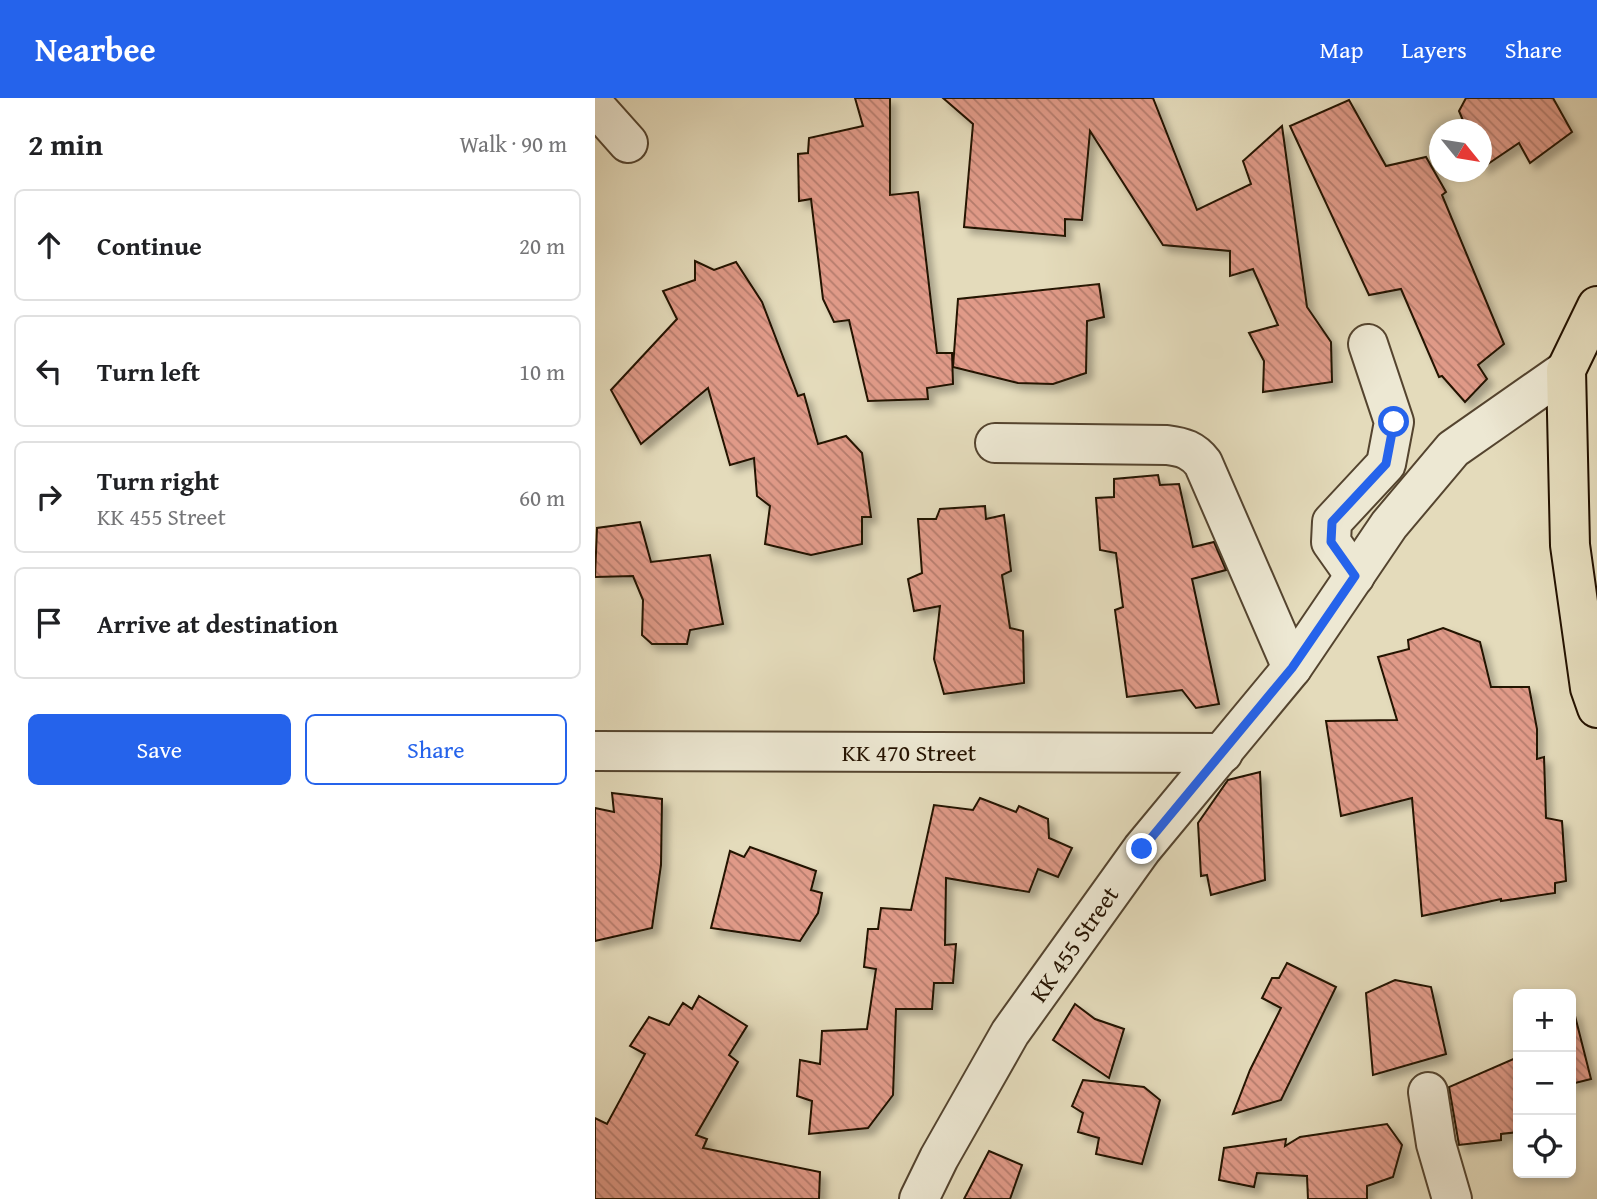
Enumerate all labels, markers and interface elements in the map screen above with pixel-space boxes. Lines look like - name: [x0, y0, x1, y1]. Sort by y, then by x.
- text: Nearbee: [35, 25, 156, 73]
- text: Map: [1320, 32, 1363, 67]
- text: Layers: [1401, 32, 1467, 67]
- text: Share: [1505, 32, 1562, 67]
- north arrow: [1429, 119, 1492, 182]
- text: 2 min: [28, 122, 103, 166]
- text: Walk · 90 m: [459, 127, 567, 160]
- icon: ahead: [30, 226, 68, 264]
- text: Continue: [97, 226, 202, 265]
- text: 20 m: [519, 229, 565, 262]
- icon: left: [30, 352, 68, 390]
- text: Turn left: [97, 352, 200, 391]
- text: 10 m: [519, 355, 565, 388]
- route start: [1378, 406, 1409, 437]
- text: Turn right: [97, 461, 219, 500]
- icon: right: [30, 478, 68, 516]
- text: 60 m: [519, 481, 565, 514]
- text: KK 455 Street: [97, 500, 226, 533]
- icon: arrive: [30, 604, 68, 642]
- text: Arrive at destination: [97, 604, 338, 643]
- button: Save: [28, 714, 291, 785]
- button: Share: [305, 714, 567, 785]
- street label: KK 470 Street: [842, 735, 977, 770]
- route end: [1126, 833, 1157, 864]
- street label: KK 455 Street: [1021, 879, 1127, 1009]
- map controls: [1513, 989, 1576, 1178]
- button: +: [1513, 989, 1576, 1052]
- button: −: [1513, 1052, 1576, 1115]
- button: locate: [1513, 1115, 1576, 1178]

